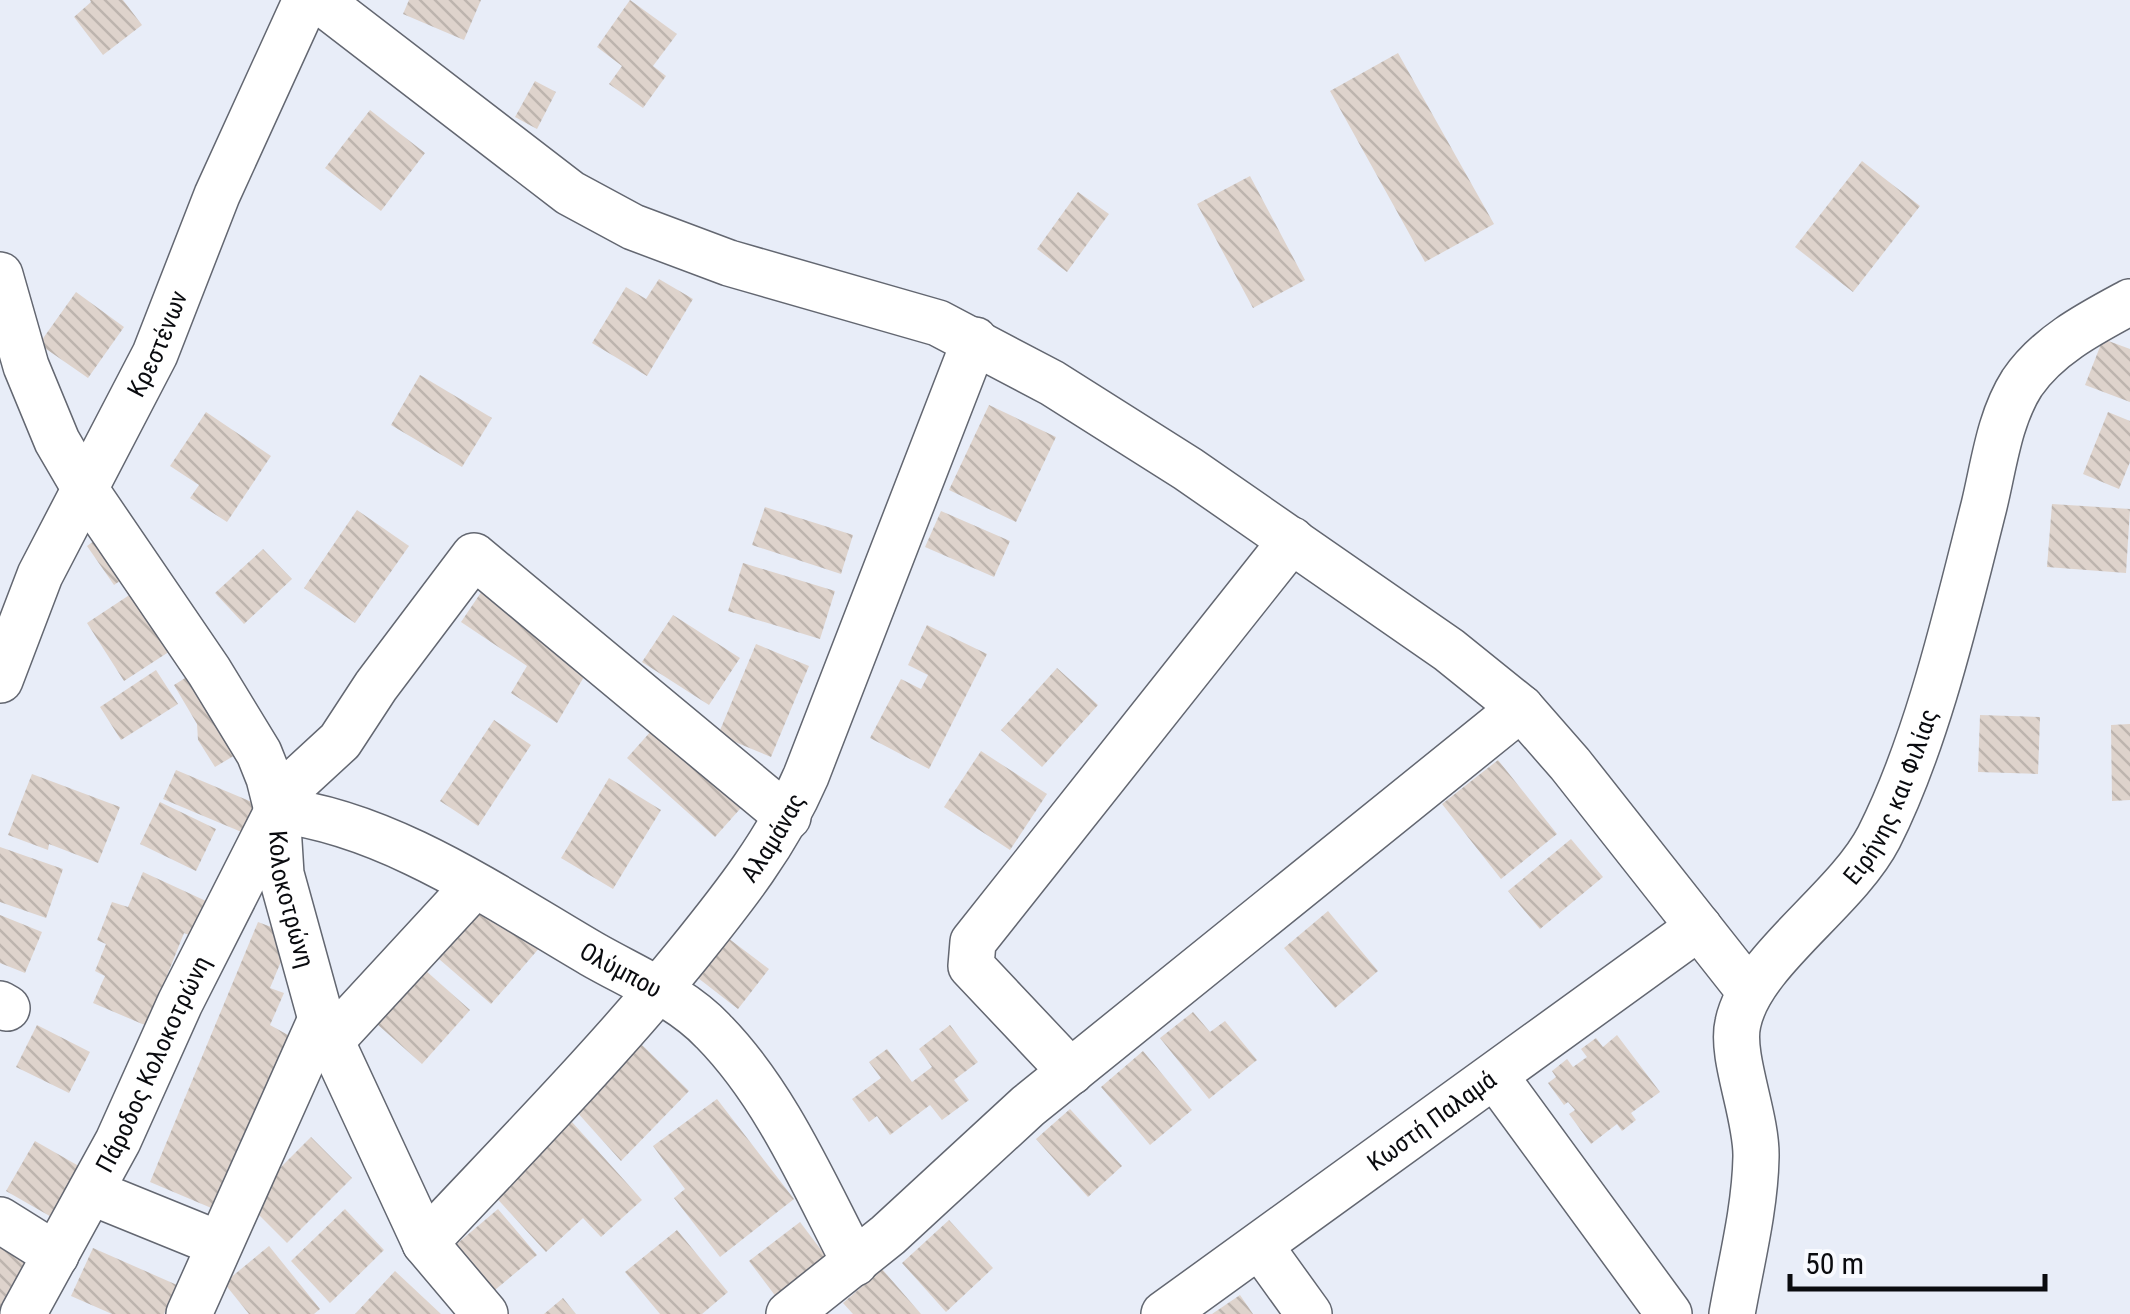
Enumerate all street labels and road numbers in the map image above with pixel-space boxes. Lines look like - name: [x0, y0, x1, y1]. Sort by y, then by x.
- street label: Κρεστένων: [121, 286, 193, 402]
- street label: Ειρήνης και Φιλίας: [1837, 705, 1943, 890]
- street label: Αλαμάνας: [735, 789, 811, 888]
- street label: Κολοκοτρώνη: [263, 829, 320, 971]
- street label: Ολύμπου: [575, 936, 667, 1004]
- street label: Πάροδος Κολοκοτρώνη: [90, 951, 217, 1177]
- street label: Κωστή Παλαμά: [1362, 1065, 1501, 1177]

